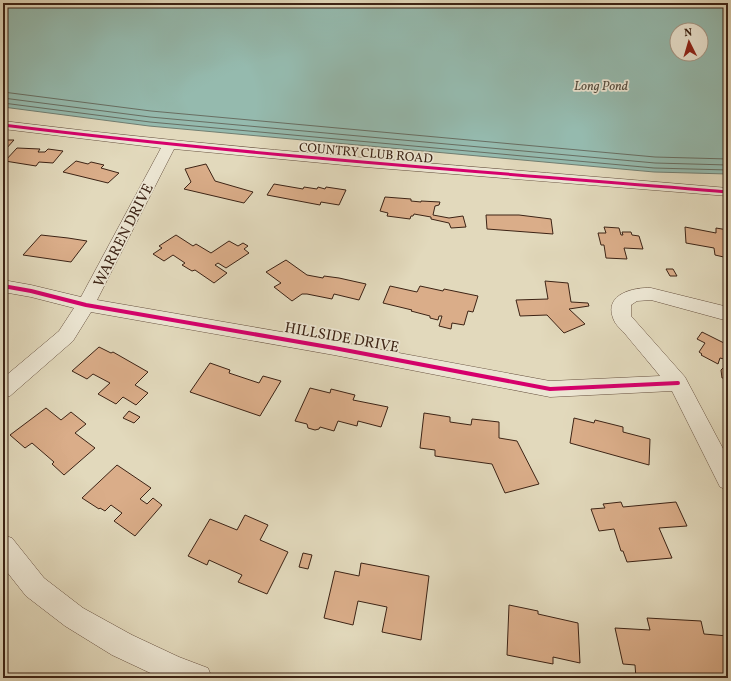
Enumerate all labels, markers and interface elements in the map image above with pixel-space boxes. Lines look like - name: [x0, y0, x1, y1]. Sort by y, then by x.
- north arrow: [669, 22, 709, 62]
- text: N: [684, 26, 693, 41]
- water label: Long Pond: [574, 78, 628, 96]
- street label: COUNTRY CLUB ROAD: [298, 139, 434, 169]
- street label: WARREN DRIVE: [89, 180, 159, 291]
- street label: HILLSIDE DRIVE: [283, 318, 401, 359]

